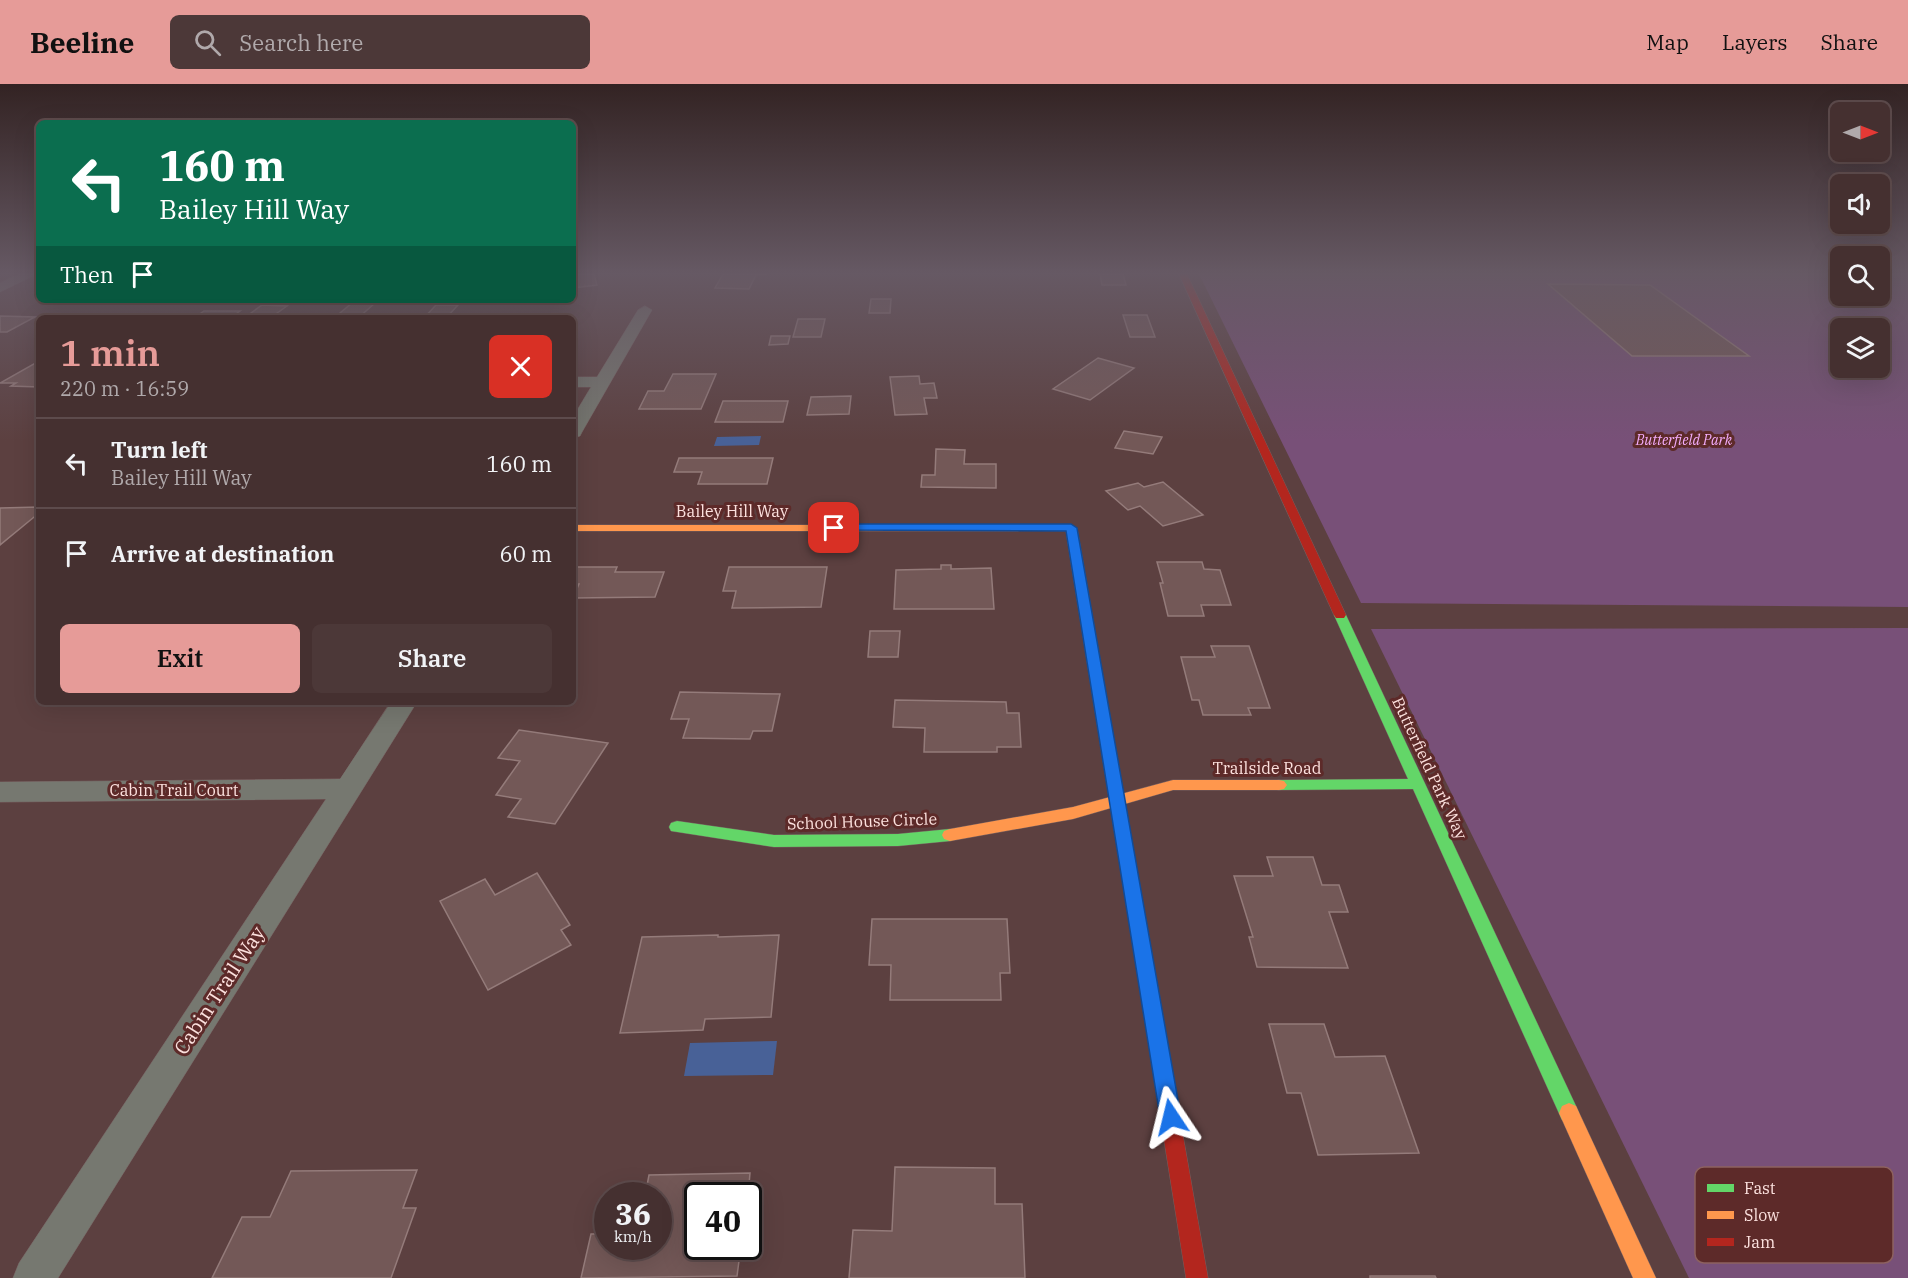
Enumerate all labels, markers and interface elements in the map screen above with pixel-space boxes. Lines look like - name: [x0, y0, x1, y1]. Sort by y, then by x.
- search box: [170, 15, 590, 69]
- text: Beeline: [30, 24, 134, 61]
- icon: search: [191, 26, 224, 59]
- text: Search here: [239, 28, 363, 57]
- text: Map: [1646, 28, 1689, 56]
- text: Layers: [1722, 28, 1788, 56]
- text: Share: [1821, 28, 1878, 56]
- north arrow: [1830, 102, 1890, 162]
- map controls: [1830, 102, 1890, 378]
- text: 160 m: [159, 138, 285, 193]
- icon: left: [60, 144, 138, 222]
- button: sound: [1830, 174, 1890, 234]
- text: Bailey Hill Way: [159, 191, 349, 226]
- button: search: [1830, 246, 1890, 306]
- icon: arrive: [126, 258, 159, 291]
- text: Then: [60, 260, 114, 289]
- button: layers: [1830, 318, 1890, 378]
- text: 1 min: [60, 329, 160, 376]
- button: close: [489, 335, 552, 398]
- text: 220 m · 16:59: [60, 375, 189, 402]
- park label: Butterfield Park: [1635, 431, 1733, 449]
- text: Turn left: [111, 435, 207, 464]
- icon: left: [60, 447, 93, 480]
- text: 160 m: [486, 449, 552, 478]
- text: Bailey Hill Way: [111, 464, 252, 491]
- street label: Bailey Hill Way: [676, 501, 789, 521]
- pin: [808, 502, 859, 553]
- icon: arrive: [817, 511, 850, 544]
- icon: arrive: [60, 537, 93, 570]
- text: Arrive at destination: [111, 539, 334, 568]
- text: 60 m: [500, 539, 552, 568]
- button: Exit: [60, 624, 300, 693]
- button: Share: [312, 624, 552, 693]
- street label: Butterfield Park Way: [1388, 694, 1472, 843]
- street label: Trailside Road: [1213, 758, 1322, 778]
- street label: Cabin Trail Court: [110, 780, 239, 800]
- street label: School House Circle: [787, 808, 937, 834]
- street label: Cabin Trail Way: [167, 920, 271, 1059]
- position arrow: [1139, 1085, 1203, 1149]
- legend: [1695, 1167, 1893, 1263]
- text: Fast: [1744, 1178, 1776, 1198]
- speed limit sign: 40: [684, 1182, 762, 1260]
- text: 36: [615, 1194, 651, 1233]
- text: Slow: [1744, 1205, 1780, 1225]
- text: km/h: [614, 1227, 652, 1246]
- text: Jam: [1744, 1232, 1775, 1252]

